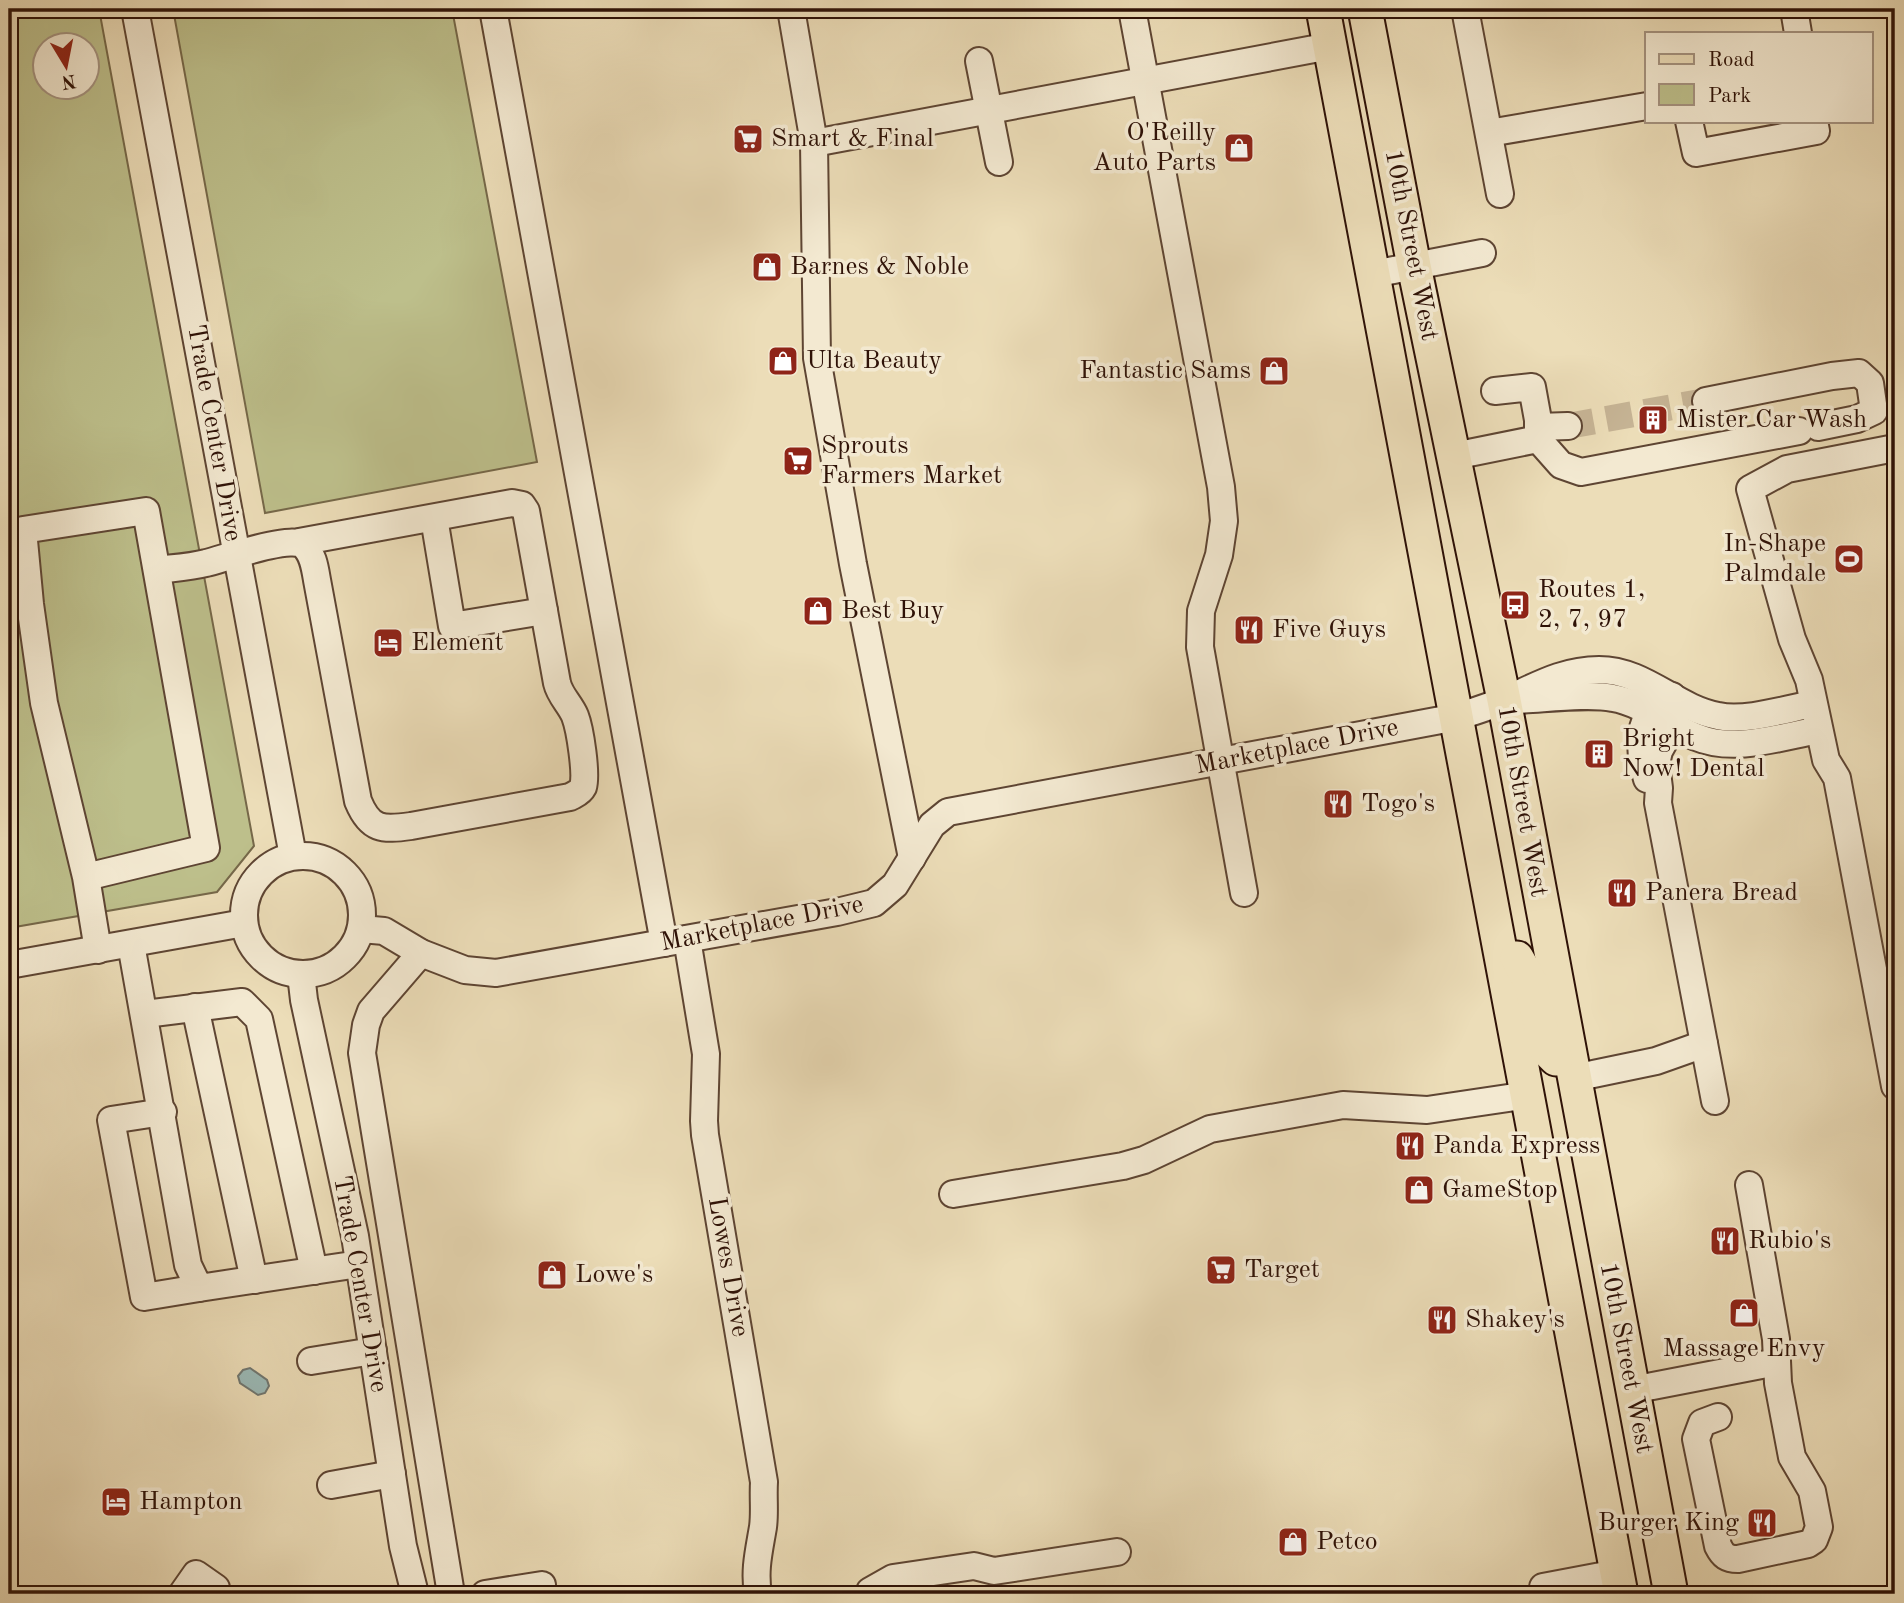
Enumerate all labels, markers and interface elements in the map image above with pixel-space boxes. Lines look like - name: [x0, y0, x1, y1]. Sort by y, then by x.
- north arrow: [32, 32, 102, 102]
- legend: [1645, 32, 1872, 122]
- text: Road: [1708, 50, 1755, 71]
- text: N: [59, 70, 77, 91]
- text: Park: [1708, 86, 1751, 107]
- place label: O'Reilly Auto Parts: [1093, 120, 1216, 176]
- supermarket icon: Smart & Final: [731, 122, 765, 156]
- place label: Smart & Final: [771, 126, 934, 152]
- shop icon: O'Reilly Auto Parts: [1222, 131, 1256, 165]
- street label: 10th Street West: [1380, 147, 1442, 343]
- shop icon: Barnes & Noble: [750, 250, 784, 284]
- place label: Barnes & Noble: [790, 254, 969, 280]
- street label: Trade Center Drive: [182, 323, 246, 543]
- shop icon: Ulta Beauty: [766, 344, 800, 378]
- place label: Ulta Beauty: [806, 348, 942, 374]
- shop icon: Fantastic Sams: [1257, 354, 1291, 388]
- place label: Fantastic Sams: [1079, 358, 1251, 384]
- building icon: Mister Car Wash: [1636, 403, 1670, 437]
- place label: Mister Car Wash: [1676, 407, 1867, 433]
- place label: Sprouts Farmers Market: [821, 433, 1002, 489]
- supermarket icon: Sprouts Farmers Market: [781, 444, 815, 478]
- place label: In-Shape Palmdale: [1724, 531, 1826, 587]
- sports icon: In-Shape Palmdale: [1832, 542, 1866, 576]
- place label: Routes 1, 2, 7, 97: [1538, 577, 1645, 633]
- bus stop icon: Routes 1, 2, 7, 97: [1498, 588, 1532, 622]
- shop icon: Best Buy: [801, 594, 835, 628]
- place label: Best Buy: [841, 598, 944, 624]
- restaurant icon: Five Guys: [1232, 613, 1266, 647]
- place label: Five Guys: [1272, 617, 1386, 643]
- hotel icon: Element: [371, 626, 405, 660]
- place label: Element: [411, 630, 504, 656]
- street label: 10th Street West: [1492, 703, 1552, 899]
- street label: Marketplace Drive: [1193, 715, 1401, 779]
- place label: Bright Now! Dental: [1622, 726, 1764, 782]
- building icon: Bright Now! Dental: [1582, 737, 1616, 771]
- restaurant icon: Togo's: [1321, 787, 1355, 821]
- place label: Togo's: [1361, 791, 1435, 817]
- restaurant icon: Panera Bread: [1605, 876, 1639, 910]
- place label: Panera Bread: [1645, 880, 1798, 906]
- street label: Marketplace Drive: [658, 892, 866, 956]
- restaurant icon: Panda Express: [1393, 1129, 1427, 1163]
- place label: Panda Express: [1433, 1133, 1600, 1159]
- shop icon: GameStop: [1402, 1173, 1436, 1207]
- street label: Trade Center Drive: [328, 1174, 392, 1394]
- place label: GameStop: [1442, 1177, 1558, 1203]
- street label: Lowes Drive: [703, 1195, 753, 1339]
- restaurant icon: Rubio's: [1708, 1224, 1742, 1258]
- place label: Rubio's: [1748, 1228, 1831, 1254]
- supermarket icon: Target: [1204, 1253, 1238, 1287]
- place label: Target: [1244, 1257, 1320, 1283]
- shop icon: Lowe's: [535, 1258, 569, 1292]
- street label: 10th Street West: [1595, 1260, 1657, 1456]
- place label: Lowe's: [575, 1262, 653, 1288]
- shop icon: Massage Envy: [1727, 1296, 1761, 1330]
- restaurant icon: Shakey's: [1425, 1303, 1459, 1337]
- place label: Shakey's: [1465, 1307, 1565, 1333]
- place label: Massage Envy: [1663, 1336, 1826, 1362]
- hotel icon: Hampton: [99, 1485, 133, 1519]
- place label: Hampton: [139, 1489, 242, 1515]
- restaurant icon: Burger King: [1745, 1506, 1779, 1540]
- place label: Burger King: [1598, 1510, 1739, 1536]
- shop icon: Petco: [1276, 1525, 1310, 1559]
- place label: Petco: [1316, 1529, 1378, 1555]

